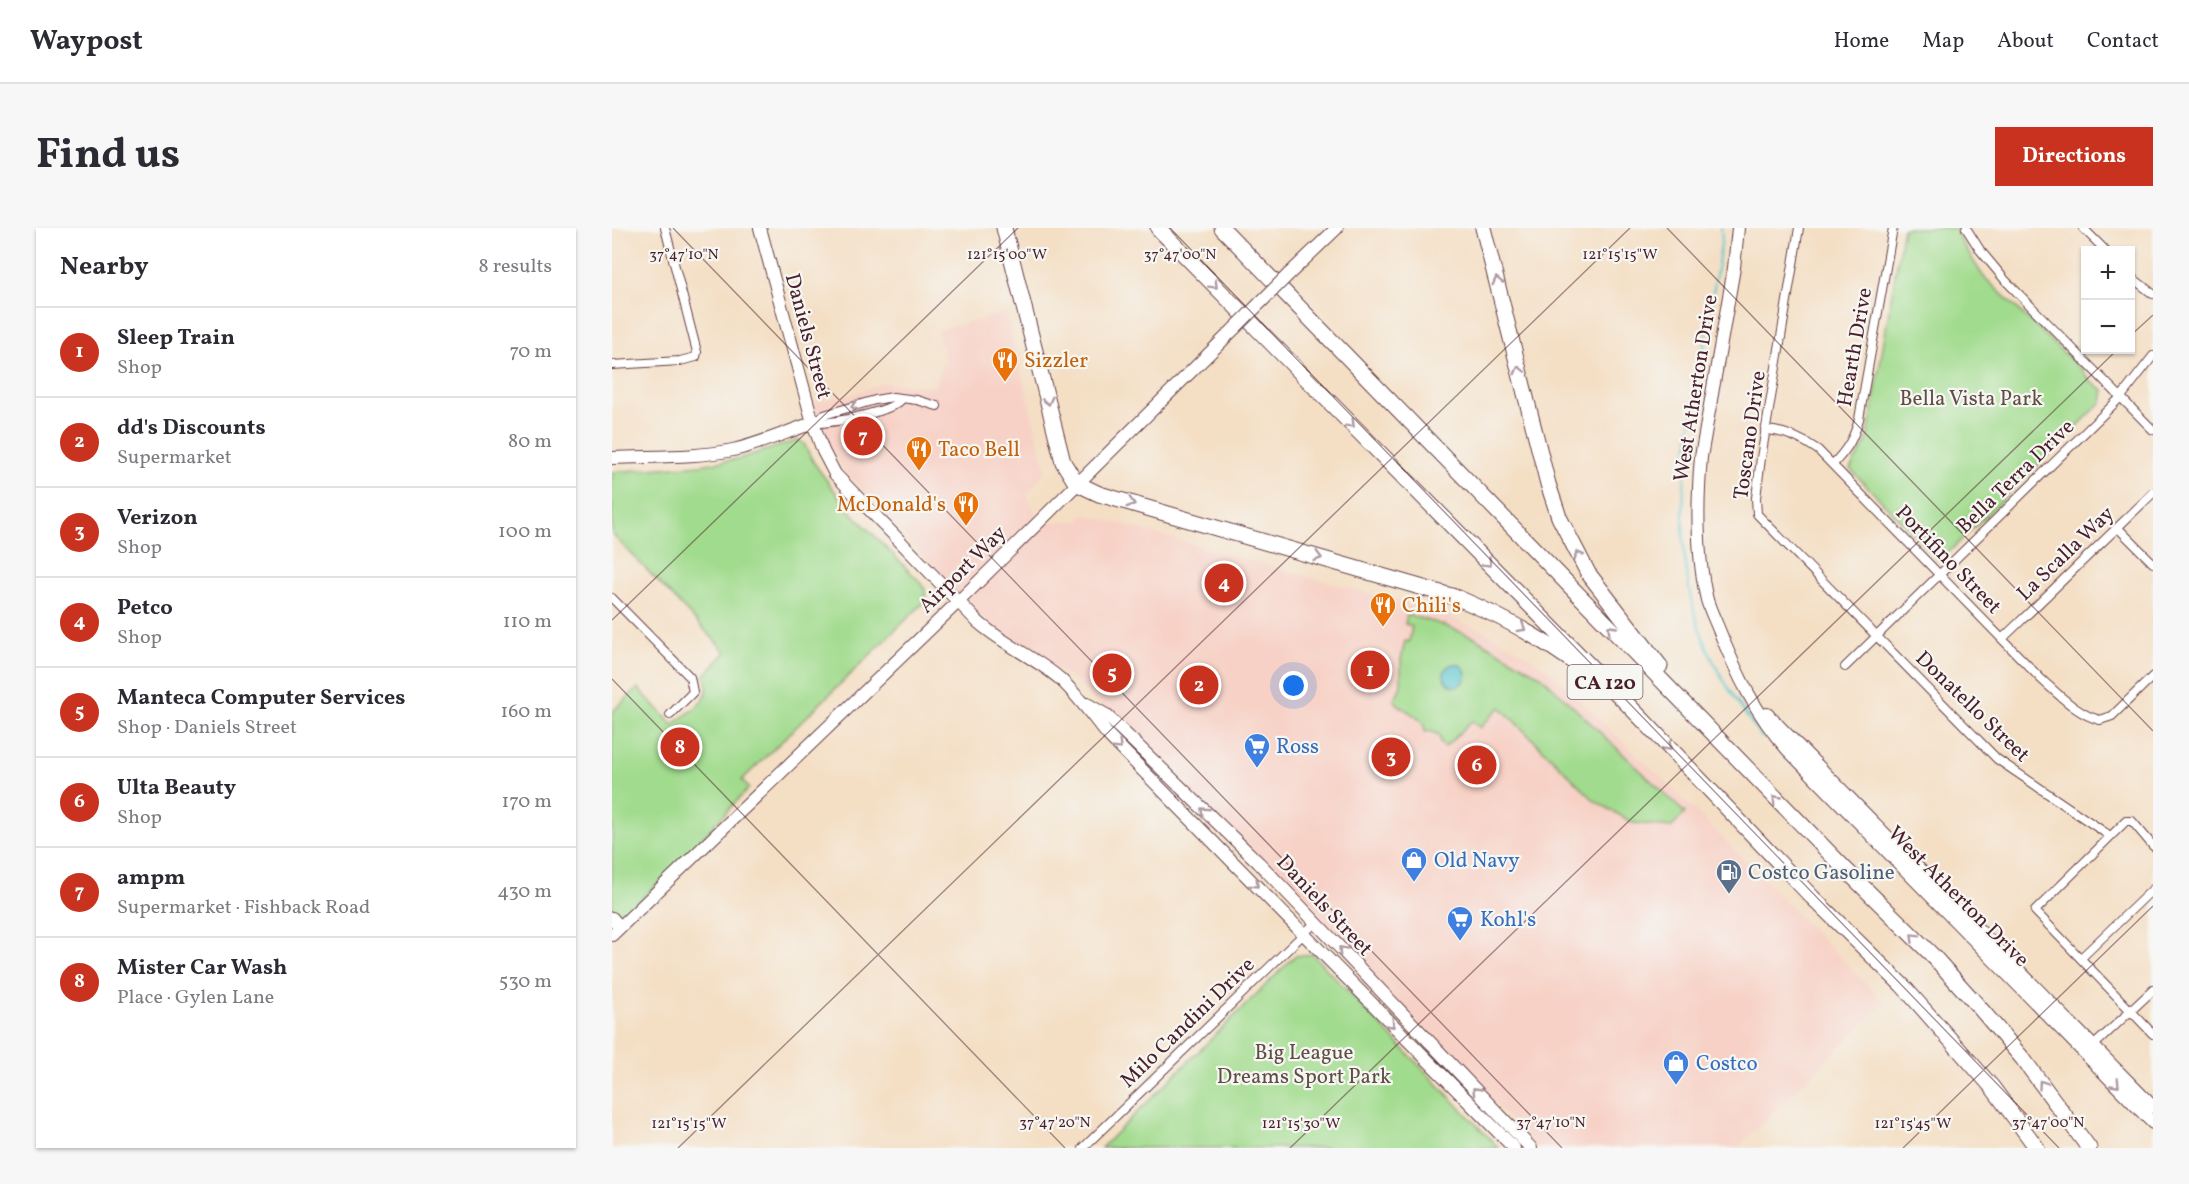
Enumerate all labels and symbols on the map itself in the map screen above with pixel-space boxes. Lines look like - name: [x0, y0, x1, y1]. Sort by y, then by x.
- text: 37°47'10"N: [649, 245, 719, 266]
- text: 121°15'00"W: [967, 245, 1047, 266]
- text: 37°47'00"N: [1144, 245, 1216, 266]
- text: 121°15'15"W: [1582, 245, 1658, 266]
- street label: Daniels Street: [777, 270, 838, 402]
- one-way arrow: [1491, 276, 1504, 286]
- one-way arrow: [1207, 278, 1218, 288]
- street label: Hearth Drive: [1831, 285, 1880, 409]
- street label: West Atherton Drive: [1667, 292, 1726, 484]
- restaurant icon: Sizzler: [990, 345, 1020, 383]
- place label: Sizzler: [1024, 347, 1088, 376]
- one-way arrow: [1513, 365, 1526, 375]
- street label: Toscano Drive: [1727, 369, 1774, 502]
- park label: Bella Vista Park: [1899, 385, 2043, 414]
- one-way arrow: [1040, 396, 1053, 406]
- one-way arrow: [851, 399, 861, 411]
- street label: Bella Terra Drive: [1951, 413, 2082, 541]
- pin: 7: [844, 414, 882, 458]
- one-way arrow: [1343, 416, 1354, 427]
- restaurant icon: Taco Bell: [904, 434, 934, 472]
- place label: Taco Bell: [938, 436, 1020, 465]
- restaurant icon: McDonald's: [951, 489, 981, 527]
- place label: McDonald's: [837, 491, 946, 520]
- one-way arrow: [1126, 496, 1136, 509]
- street label: Portifino Street: [1888, 499, 2008, 621]
- street label: La Scalla Way: [2011, 500, 2122, 608]
- street label: Airport Way: [913, 519, 1014, 620]
- one-way arrow: [1312, 550, 1323, 562]
- one-way arrow: [1574, 551, 1585, 561]
- one-way arrow: [1480, 555, 1491, 566]
- pin: 4: [1204, 560, 1244, 606]
- restaurant icon: Chili's: [1368, 590, 1398, 628]
- place label: Chili's: [1402, 592, 1461, 621]
- one-way arrow: [1516, 620, 1526, 632]
- one-way arrow: [1608, 625, 1619, 636]
- street label: Donatello Street: [1908, 645, 2036, 769]
- pin: 1: [1350, 648, 1389, 692]
- pin: 5: [1092, 650, 1132, 696]
- pin: 2: [1180, 662, 1218, 708]
- road number: CA 120: [1568, 665, 1642, 699]
- your location: [1279, 671, 1308, 700]
- pin: 8: [660, 724, 700, 770]
- supermarket icon: Ross: [1242, 731, 1272, 769]
- place label: Ross: [1276, 733, 1319, 762]
- pin: 3: [1372, 734, 1410, 780]
- one-way arrow: [1110, 738, 1121, 749]
- one-way arrow: [1661, 739, 1672, 750]
- pin: 6: [1458, 742, 1496, 788]
- one-way arrow: [1773, 795, 1784, 806]
- one-way arrow: [1200, 808, 1211, 819]
- street label: West Atherton Drive: [1881, 820, 2035, 974]
- shop icon: Old Navy: [1399, 845, 1429, 883]
- place label: Old Navy: [1434, 847, 1520, 876]
- street label: Daniels Street: [1269, 849, 1379, 963]
- fuel station icon: Costco Gasoline: [1714, 857, 1744, 895]
- place label: Costco Gasoline: [1748, 859, 1895, 888]
- one-way arrow: [1247, 877, 1258, 888]
- supermarket icon: Kohl's: [1445, 904, 1475, 942]
- place label: Kohl's: [1480, 906, 1536, 935]
- one-way arrow: [1910, 933, 1921, 943]
- one-way arrow: [1338, 946, 1349, 957]
- street label: Milo Candini Drive: [1114, 951, 1262, 1095]
- one-way arrow: [1384, 1017, 1395, 1027]
- park label: Big League Dreams Sport Park: [1217, 1039, 1392, 1092]
- shop icon: Costco: [1661, 1048, 1691, 1086]
- place label: Costco: [1696, 1050, 1758, 1079]
- one-way arrow: [2109, 1078, 2120, 1088]
- one-way arrow: [2038, 1079, 2049, 1090]
- one-way arrow: [1472, 1087, 1483, 1097]
- text: 37°47'20"N: [1019, 1113, 1091, 1134]
- text: 37°47'10"N: [1516, 1113, 1586, 1134]
- text: 37°47'00"N: [2012, 1113, 2084, 1134]
- text: 121°15'15"W: [651, 1114, 727, 1135]
- text: 121°15'30"W: [1262, 1114, 1340, 1135]
- text: 121°15'45"W: [1875, 1114, 1951, 1135]

